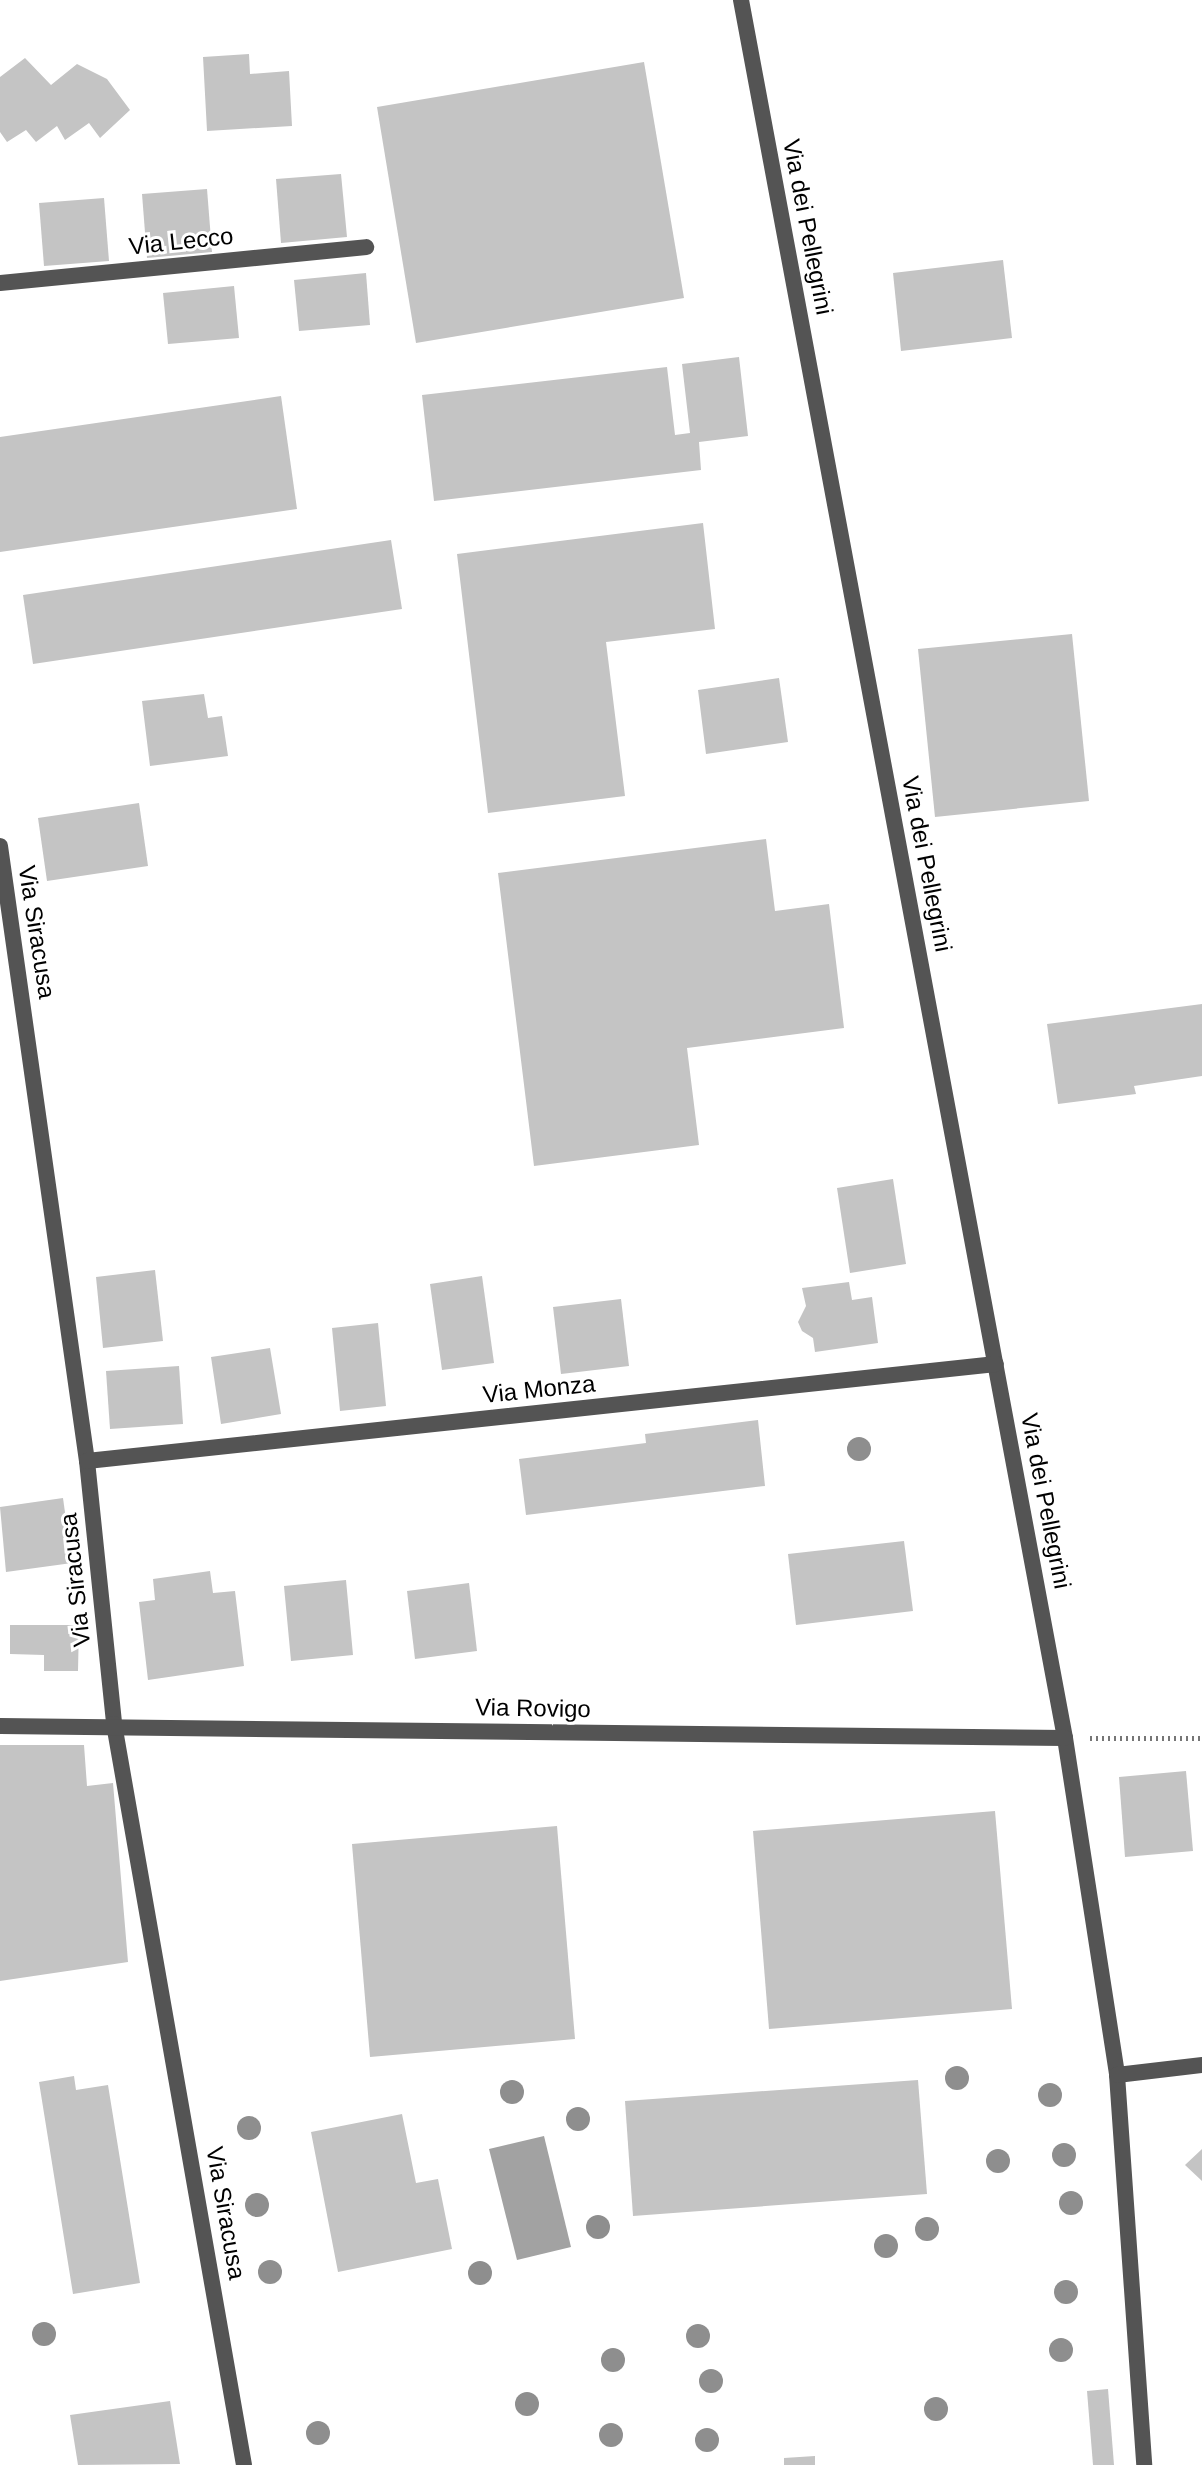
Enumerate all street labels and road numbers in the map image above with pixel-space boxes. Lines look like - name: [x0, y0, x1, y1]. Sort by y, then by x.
- street label: Via dei Pellegrini: [777, 137, 839, 317]
- street label: Via Lecco: [127, 221, 235, 261]
- street label: Via dei Pellegrini: [896, 774, 958, 954]
- street label: Via Siracusa: [12, 863, 62, 1001]
- street label: Via Monza: [481, 1369, 597, 1409]
- street label: Via dei Pellegrini: [1015, 1411, 1077, 1591]
- street label: Via Siracusa: [54, 1512, 96, 1648]
- street label: Via Rovigo: [475, 1693, 591, 1723]
- street label: Via Siracusa: [200, 2144, 252, 2282]

